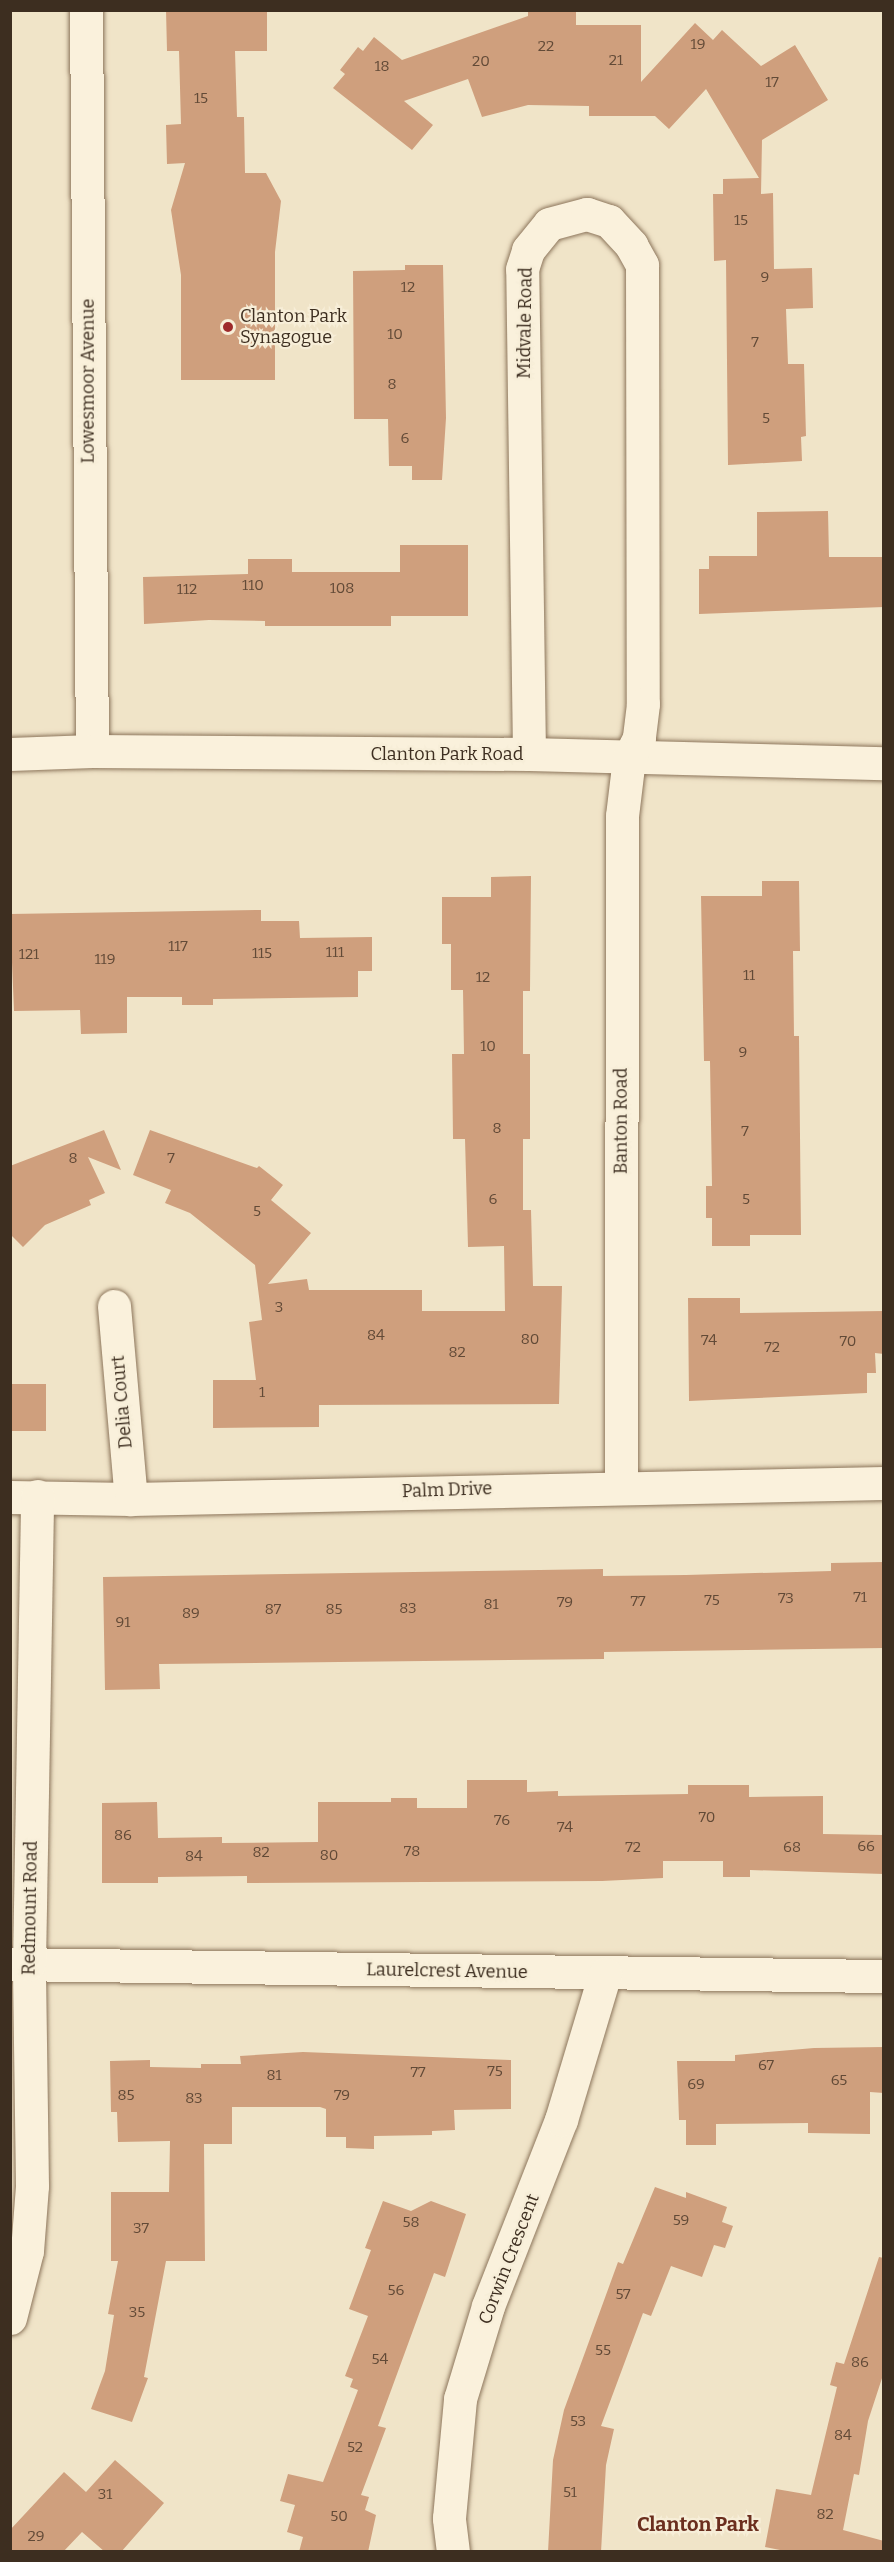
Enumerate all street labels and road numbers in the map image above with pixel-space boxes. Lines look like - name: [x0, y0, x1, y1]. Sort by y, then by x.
- street label: Midvale Road: [513, 267, 537, 379]
- street label: Lowesmoor Avenue: [77, 299, 99, 463]
- street label: Clanton Park Road: [371, 743, 523, 765]
- street label: Banton Road: [610, 1068, 632, 1174]
- street label: Delia Court: [107, 1354, 137, 1450]
- street label: Palm Drive: [401, 1478, 493, 1502]
- street label: Redmount Road: [18, 1841, 42, 1975]
- street label: Laurelcrest Avenue: [366, 1959, 528, 1983]
- street label: Corwin Crescent: [474, 2191, 544, 2327]

